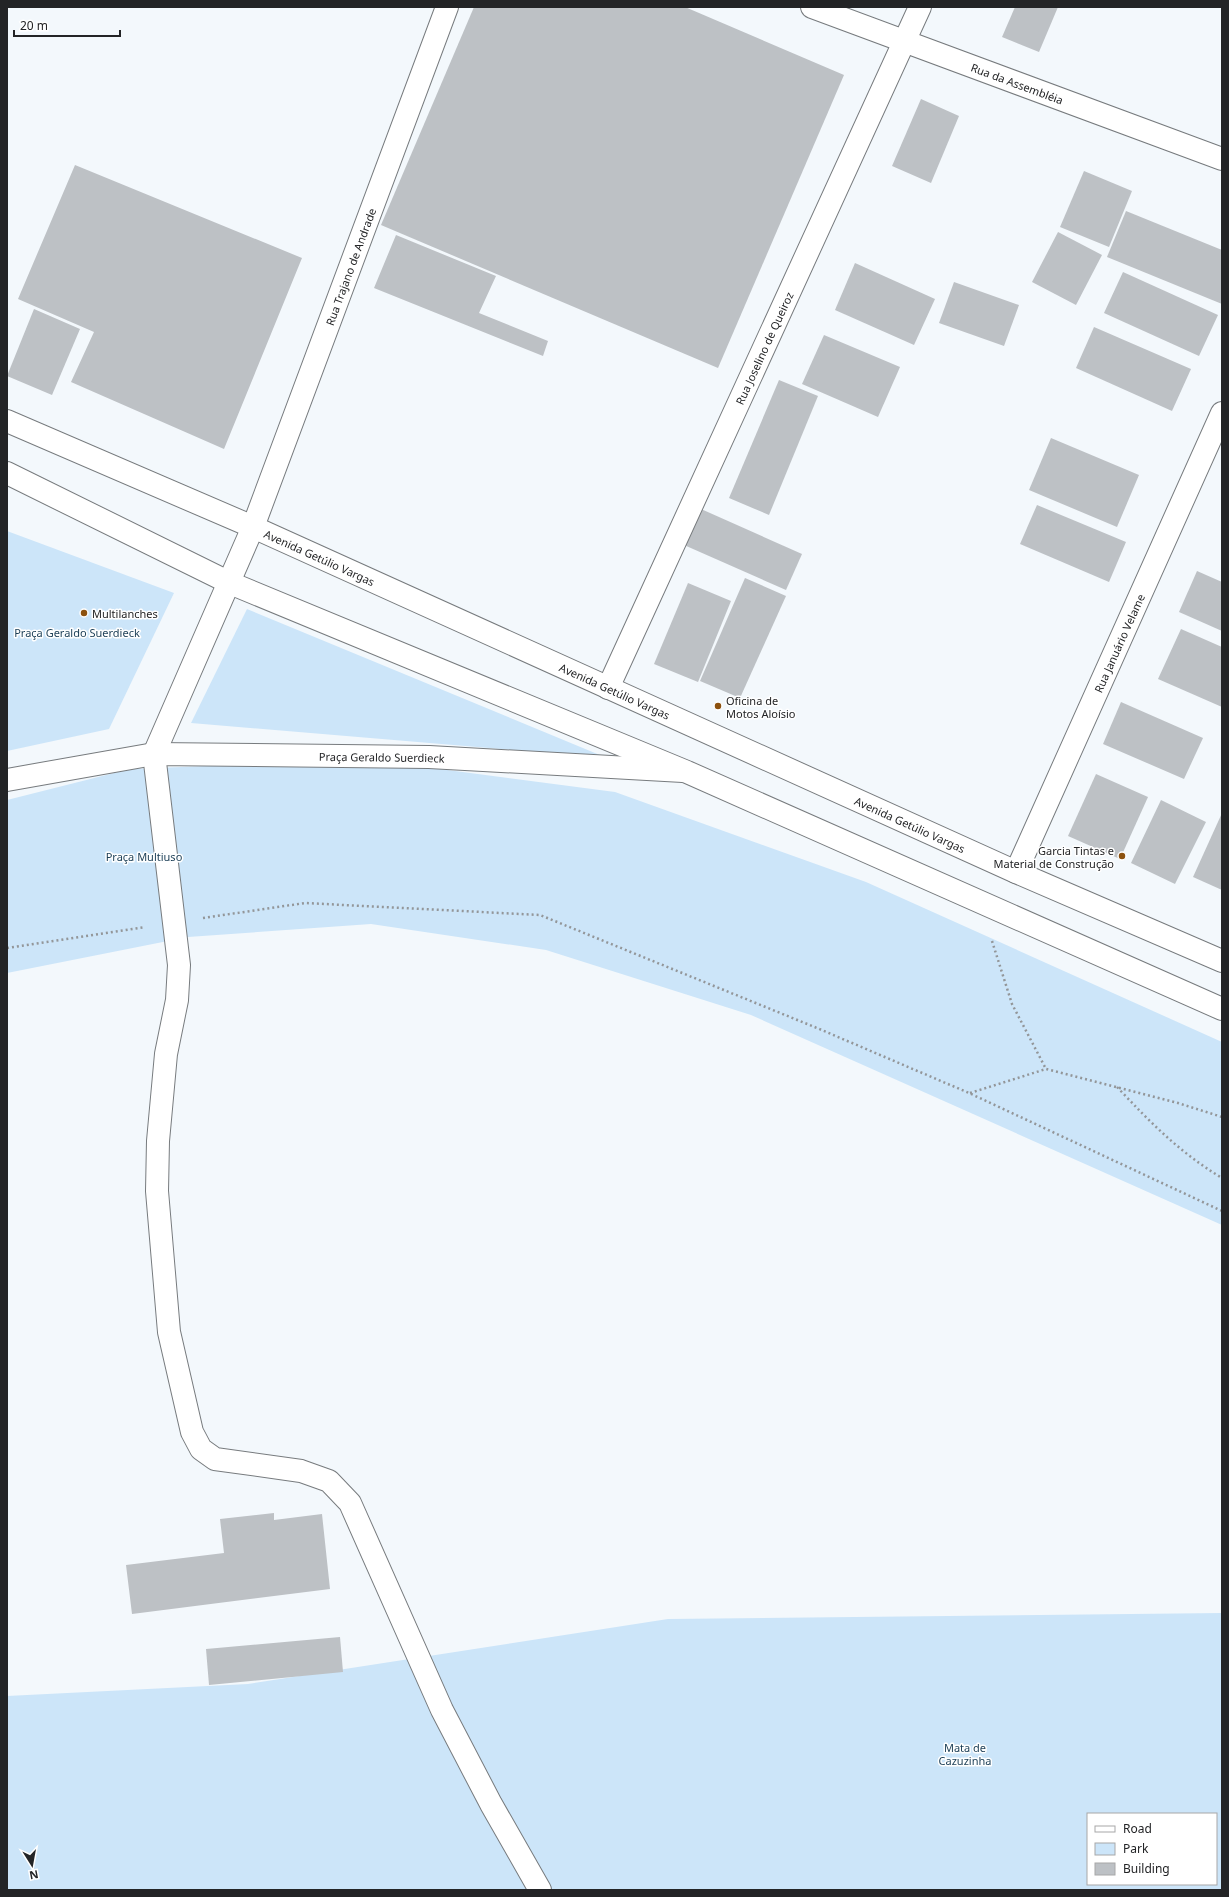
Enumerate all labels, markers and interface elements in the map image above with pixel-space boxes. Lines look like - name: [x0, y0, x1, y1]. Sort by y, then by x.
- scale bar: [14, 12, 120, 38]
- text: 20 m: [20, 17, 48, 34]
- street label: Rua da Assembléia: [969, 59, 1066, 107]
- street label: Rua Trajano de Andrade: [321, 206, 379, 327]
- street label: Rua Joselino de Queiroz: [731, 289, 796, 407]
- street label: Avenida Getúlio Vargas: [262, 526, 377, 589]
- street label: Rua Januário Velame: [1090, 591, 1147, 695]
- place label: Multilanches: [92, 606, 158, 621]
- marker: Multilanches: [79, 608, 89, 618]
- park label: Praça Geraldo Suerdieck: [14, 625, 140, 640]
- street label: Avenida Getúlio Vargas: [557, 659, 673, 722]
- place label: Oficina de Motos Aloísio: [726, 693, 796, 721]
- marker: Oficina de Motos Aloísio: [713, 701, 723, 711]
- street label: Praça Geraldo Suerdieck: [319, 748, 445, 765]
- street label: Avenida Getúlio Vargas: [852, 793, 968, 856]
- place label: Garcia Tintas e Material de Construção: [994, 843, 1114, 871]
- park label: Praça Multiuso: [106, 849, 183, 864]
- marker: Garcia Tintas e Material de Construção: [1117, 851, 1127, 861]
- park label: Mata de Cazuzinha: [939, 1740, 991, 1768]
- legend: [1087, 1813, 1217, 1885]
- text: Road: [1123, 1820, 1152, 1837]
- text: Park: [1123, 1840, 1149, 1857]
- north arrow: [12, 1845, 52, 1885]
- text: Building: [1123, 1860, 1170, 1877]
- text: N: [28, 1867, 40, 1884]

